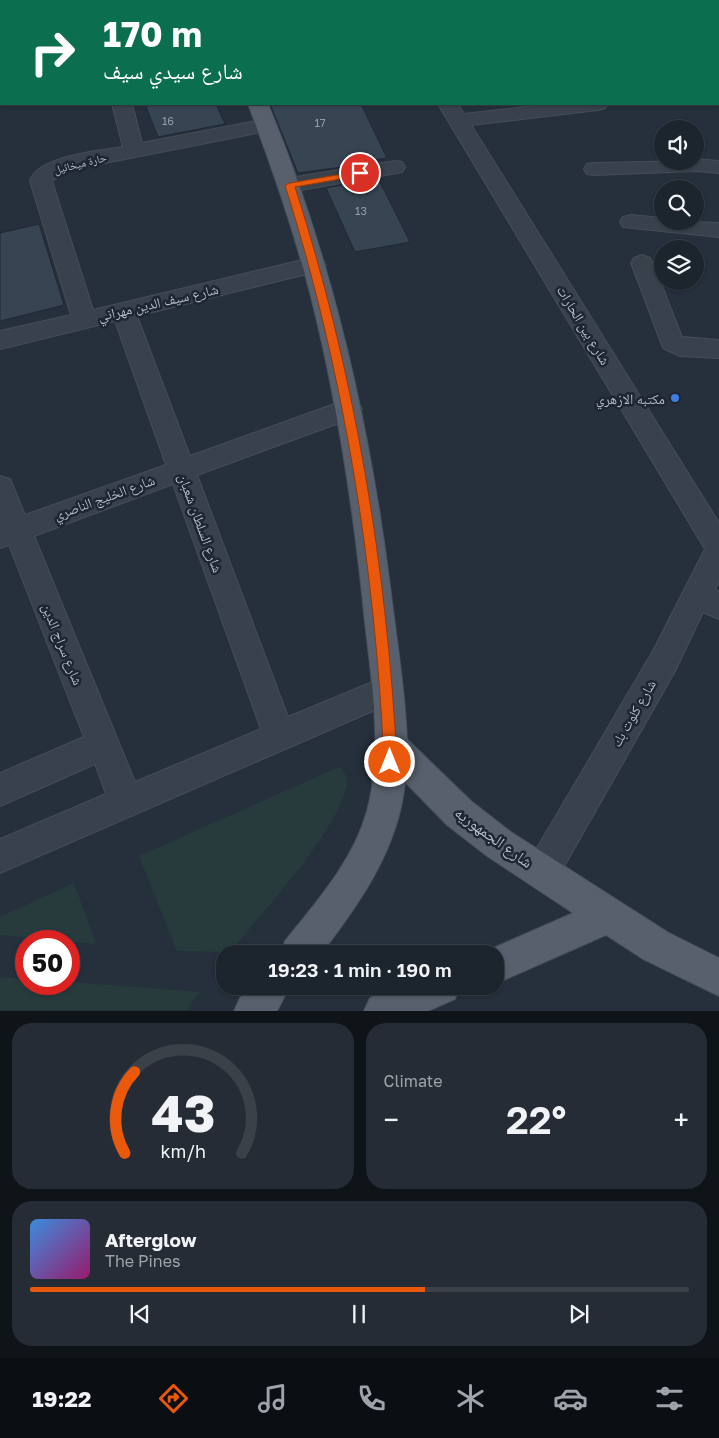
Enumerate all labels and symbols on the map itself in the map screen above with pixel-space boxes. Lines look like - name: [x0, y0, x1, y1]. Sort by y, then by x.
- house number: 16: [162, 114, 174, 127]
- house number: 17: [314, 116, 326, 129]
- street label: حارة ميخائيل: [52, 150, 108, 177]
- pin: [339, 152, 381, 194]
- house number: 13: [355, 204, 367, 217]
- street label: شارع سيف الدين مهراني: [96, 280, 221, 328]
- street label: شارع بين الحارات: [552, 282, 614, 369]
- place label: مكتبه الازهري: [596, 390, 665, 410]
- marker: مكتبه الازهري: [669, 392, 681, 404]
- street label: شارع الخليج الناصري: [51, 471, 158, 527]
- street label: شارع السلطان شعبان: [173, 471, 227, 575]
- street label: شارع سراج الدين: [37, 601, 87, 688]
- street label: شارع كلوت بك: [607, 677, 661, 750]
- position arrow: [363, 735, 415, 787]
- street label: شارع الجمهوريه: [451, 802, 537, 873]
- speed limit sign: 50: [15, 930, 80, 995]

